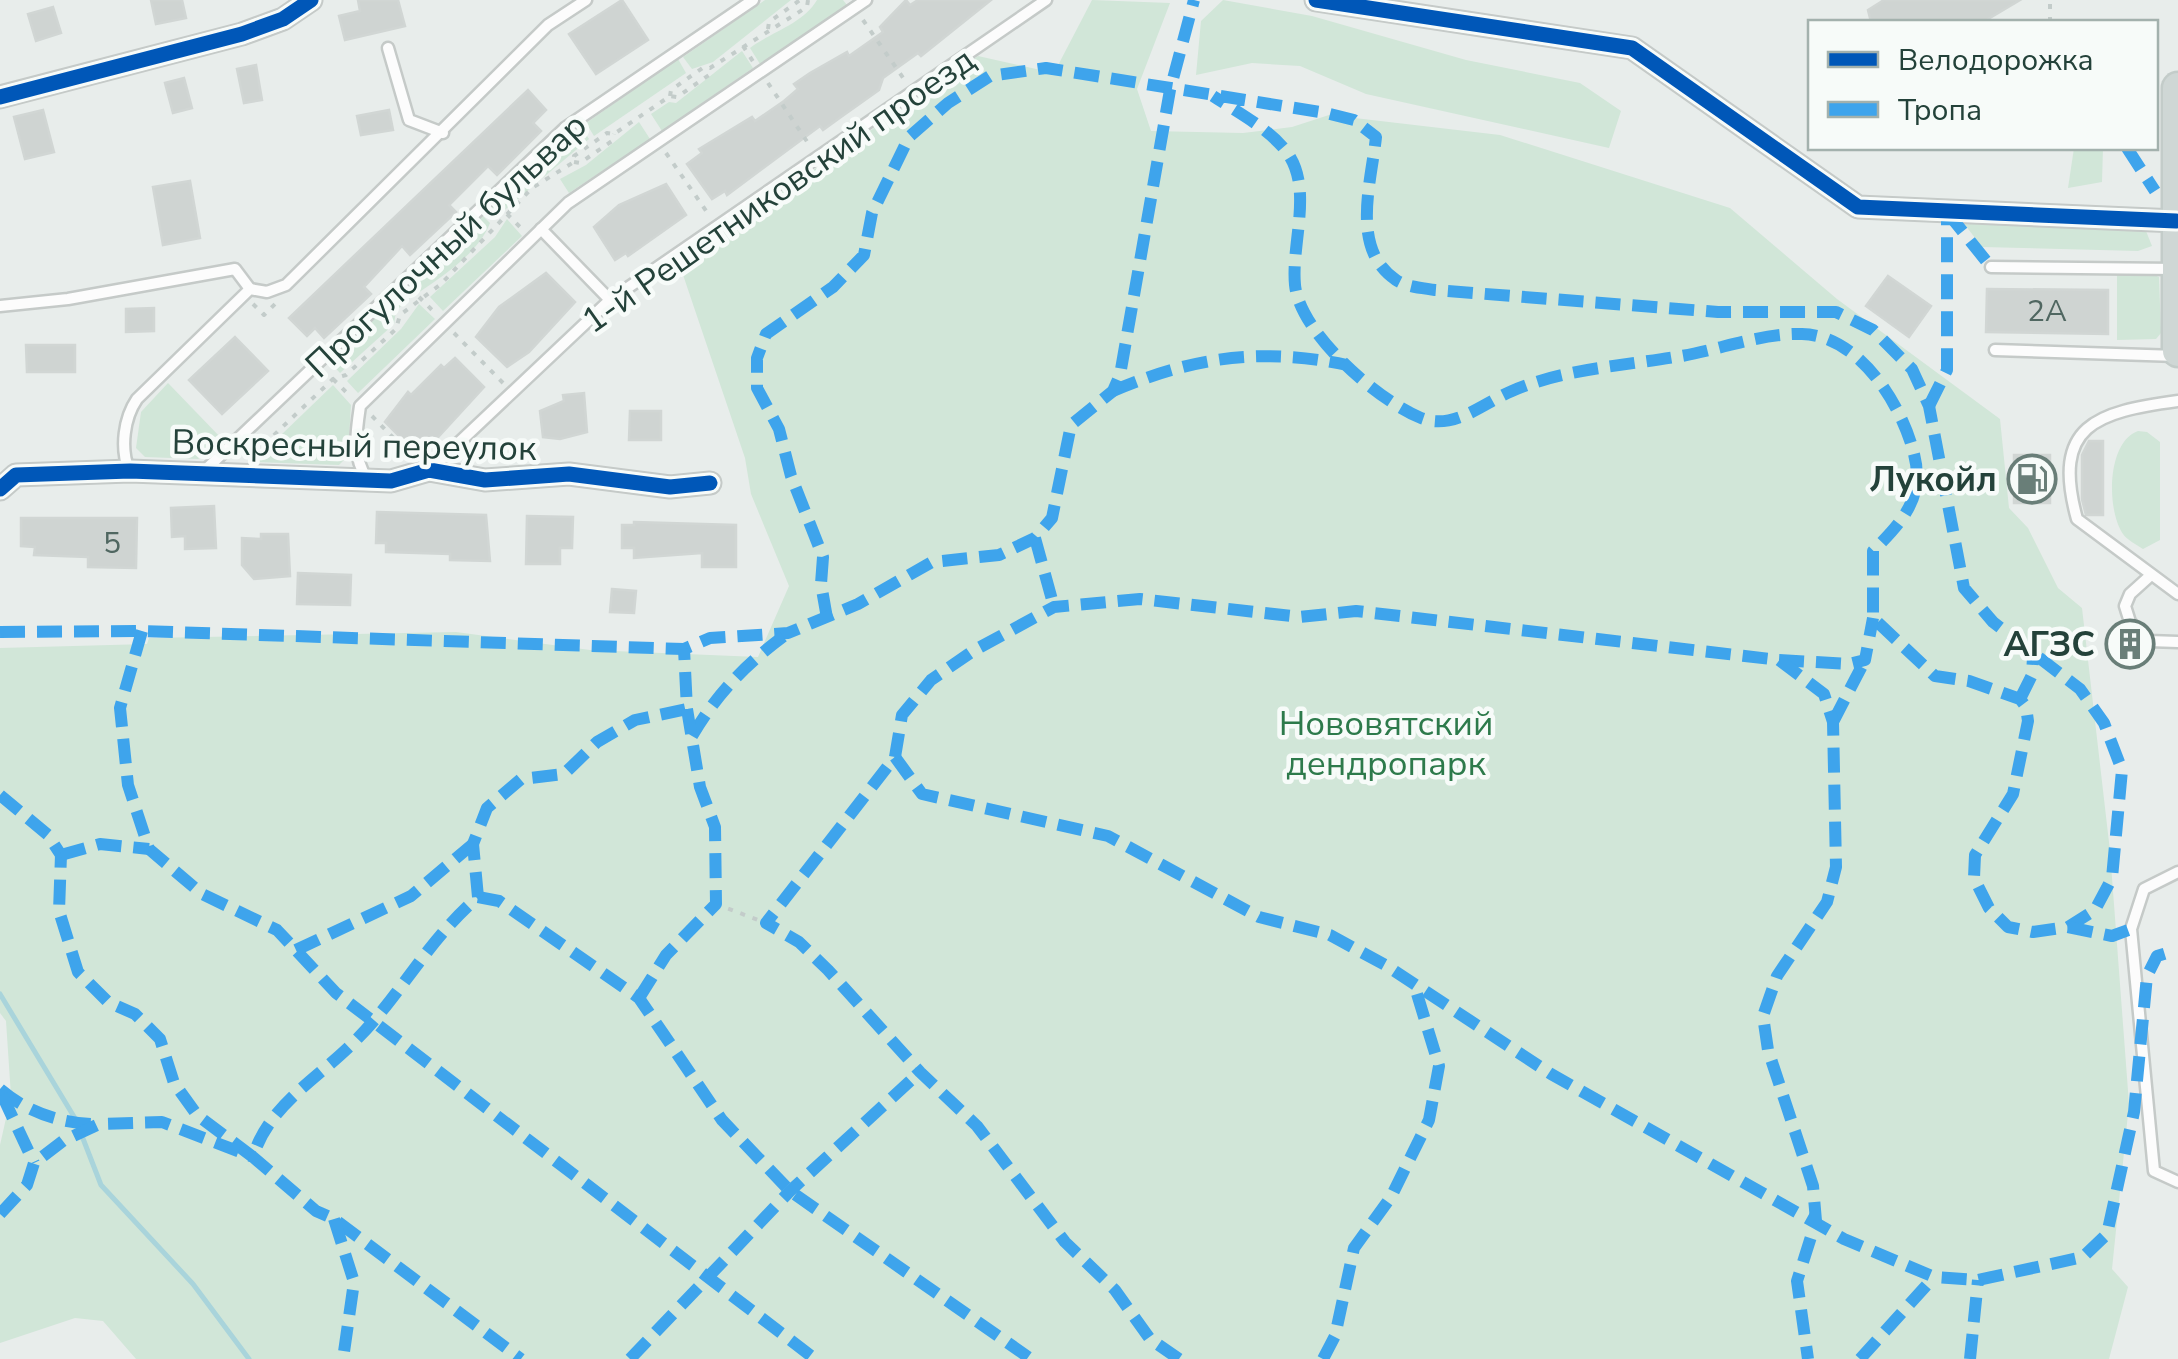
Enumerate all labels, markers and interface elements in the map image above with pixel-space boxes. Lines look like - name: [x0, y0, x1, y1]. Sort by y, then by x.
- legend: [1808, 20, 2158, 150]
- street label: 1-й Решетниковский проезд: [572, 36, 984, 344]
- text: Велодорожка: [1898, 40, 2094, 81]
- text: Тропа: [1898, 90, 1982, 131]
- street label: Прогулочный бульвар: [295, 102, 597, 388]
- house number: 2А: [2027, 291, 2067, 332]
- street label: Воскресный переулок: [171, 419, 537, 472]
- fuel station icon: Лукойл: [2006, 453, 2058, 505]
- place label: Лукойл: [1870, 456, 1997, 503]
- house number: 5: [103, 523, 121, 564]
- building icon: АГЗС: [2104, 618, 2156, 670]
- place label: АГЗС: [2003, 621, 2095, 668]
- park label: Нововятский дендропарк: [1279, 700, 1493, 787]

